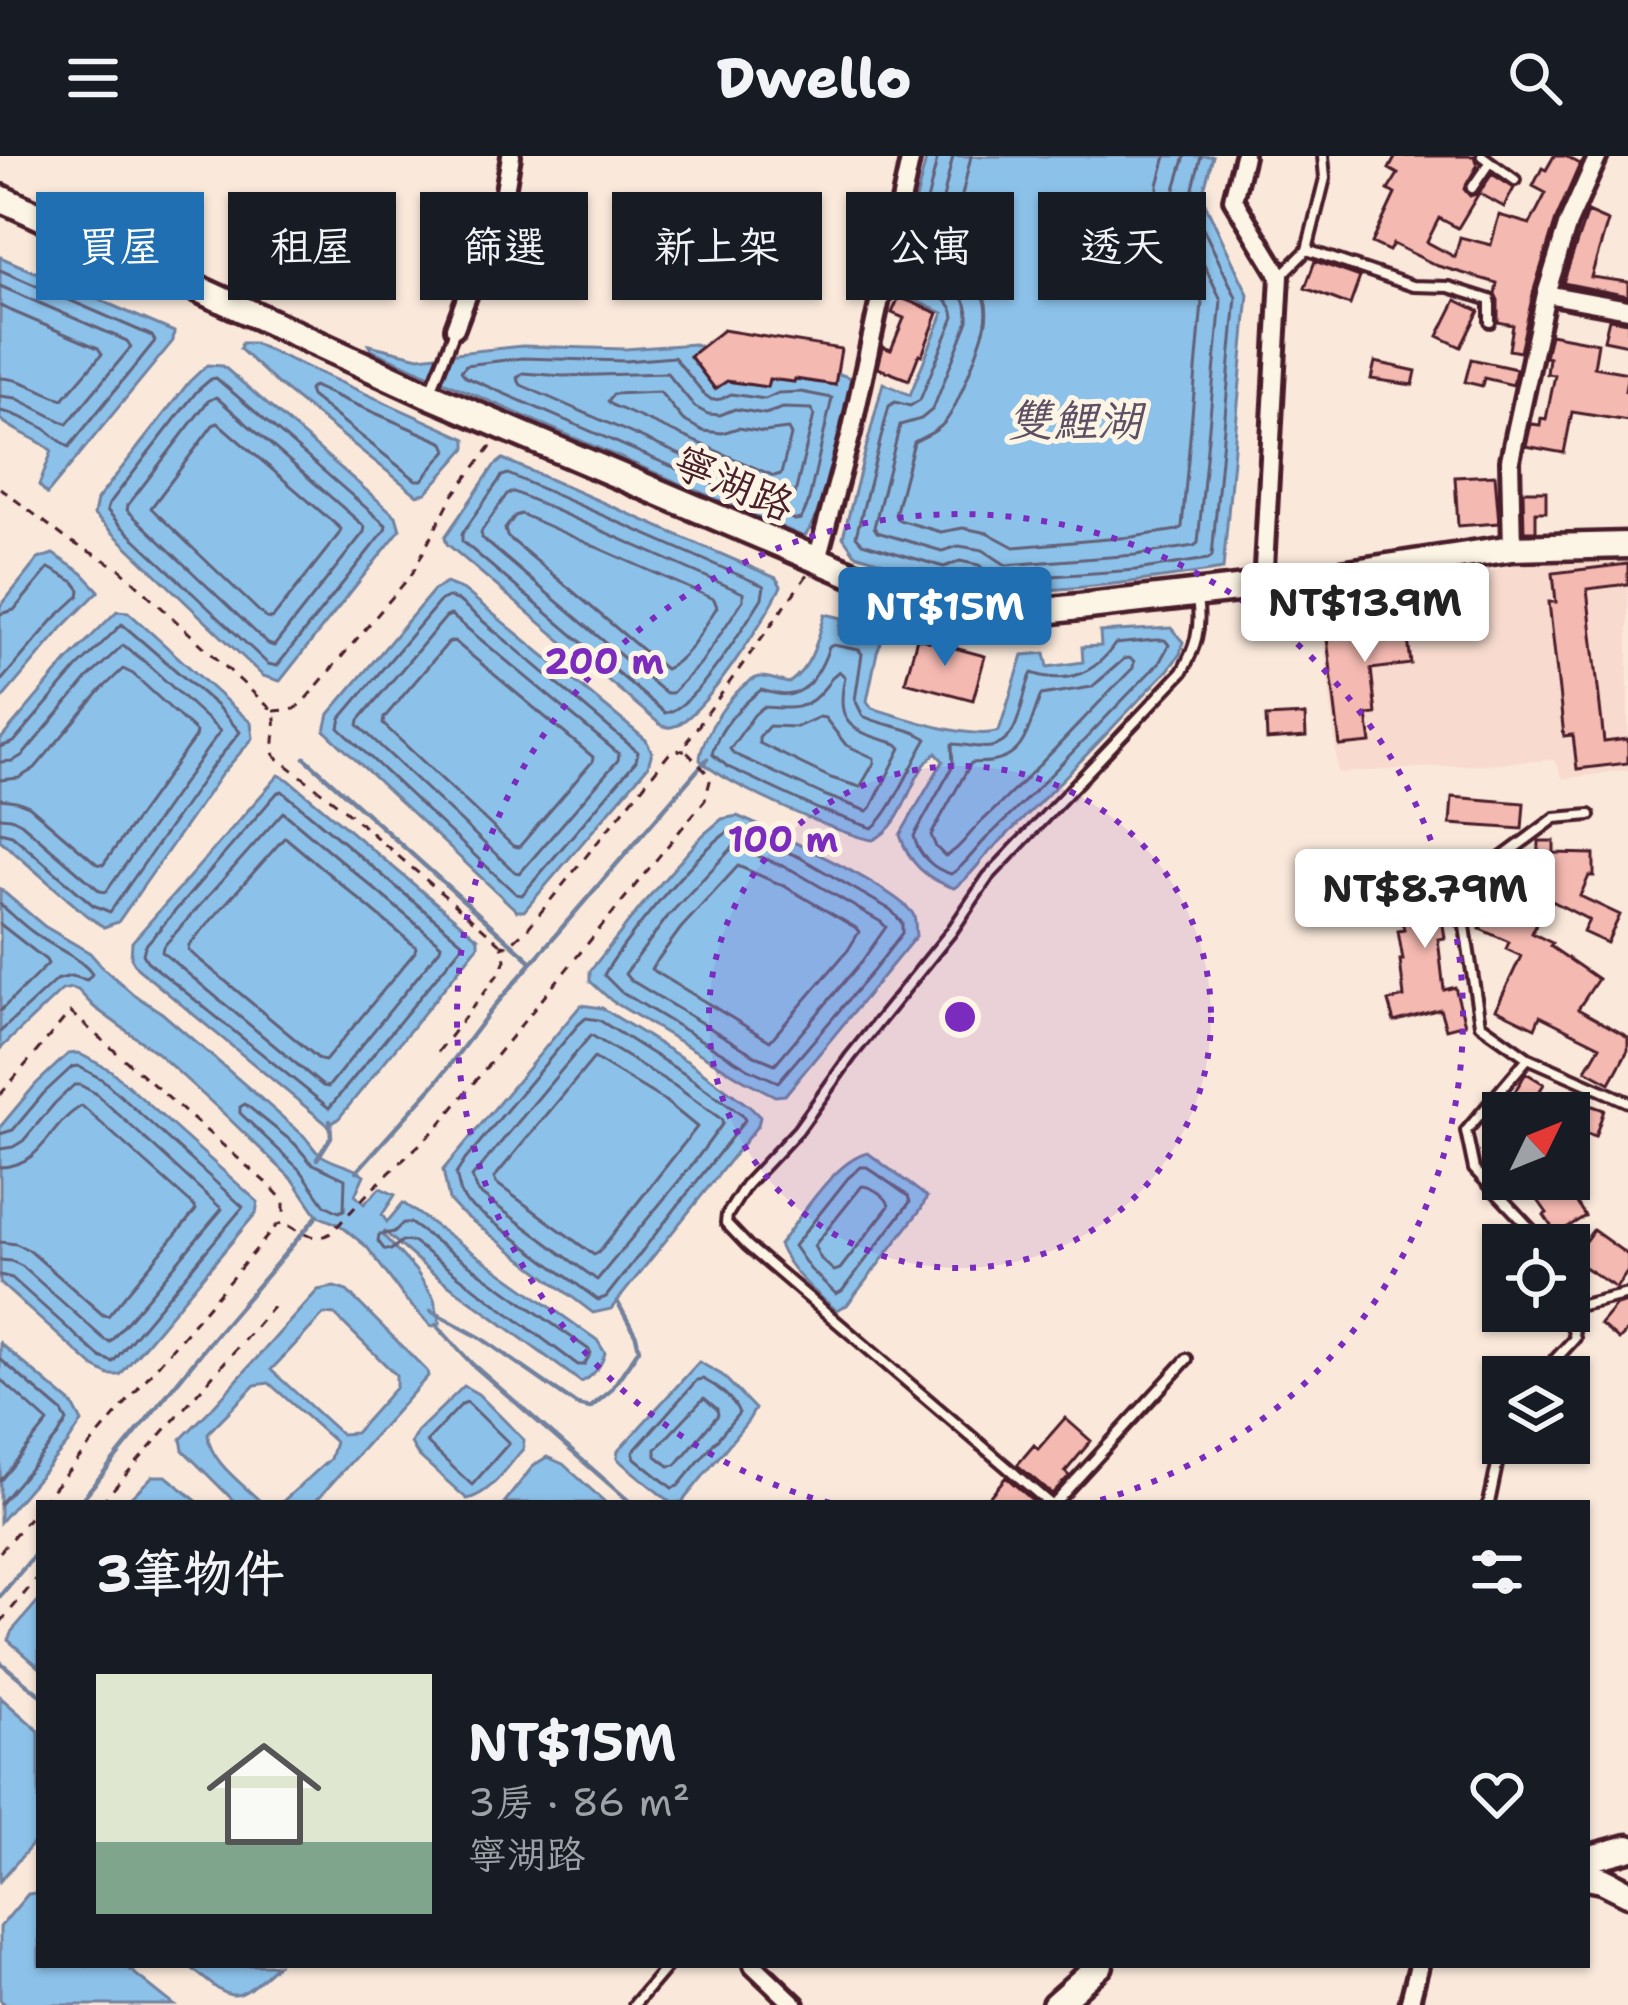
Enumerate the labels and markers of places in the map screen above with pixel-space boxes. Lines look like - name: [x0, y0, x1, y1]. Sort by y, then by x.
- pin: NT$13.9M: [1241, 563, 1489, 665]
- pin: NT$15M: [847, 567, 1043, 669]
- pin: NT$8.79M: [1301, 849, 1549, 951]
- centre of rings: [939, 996, 981, 1038]

